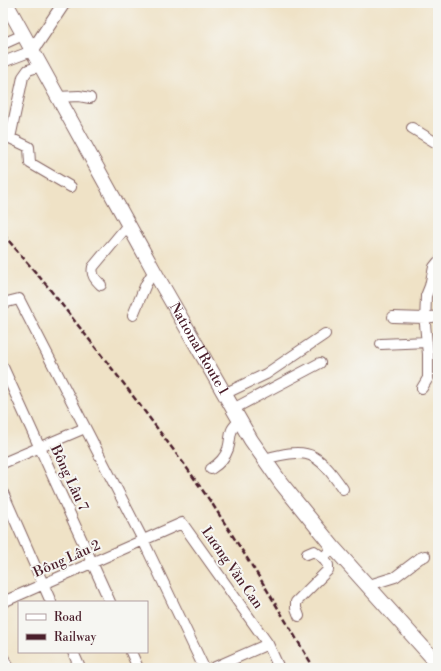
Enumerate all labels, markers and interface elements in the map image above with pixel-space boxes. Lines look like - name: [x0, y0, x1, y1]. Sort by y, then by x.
- street label: National Route 1: [165, 300, 232, 398]
- street label: Bông Lâu 7: [46, 441, 92, 514]
- street label: Lương Văn Can: [197, 524, 267, 613]
- street label: Bông Lâu 2: [30, 536, 103, 582]
- legend: [18, 601, 148, 653]
- text: Road: [54, 610, 82, 625]
- text: Railway: [54, 630, 96, 645]

